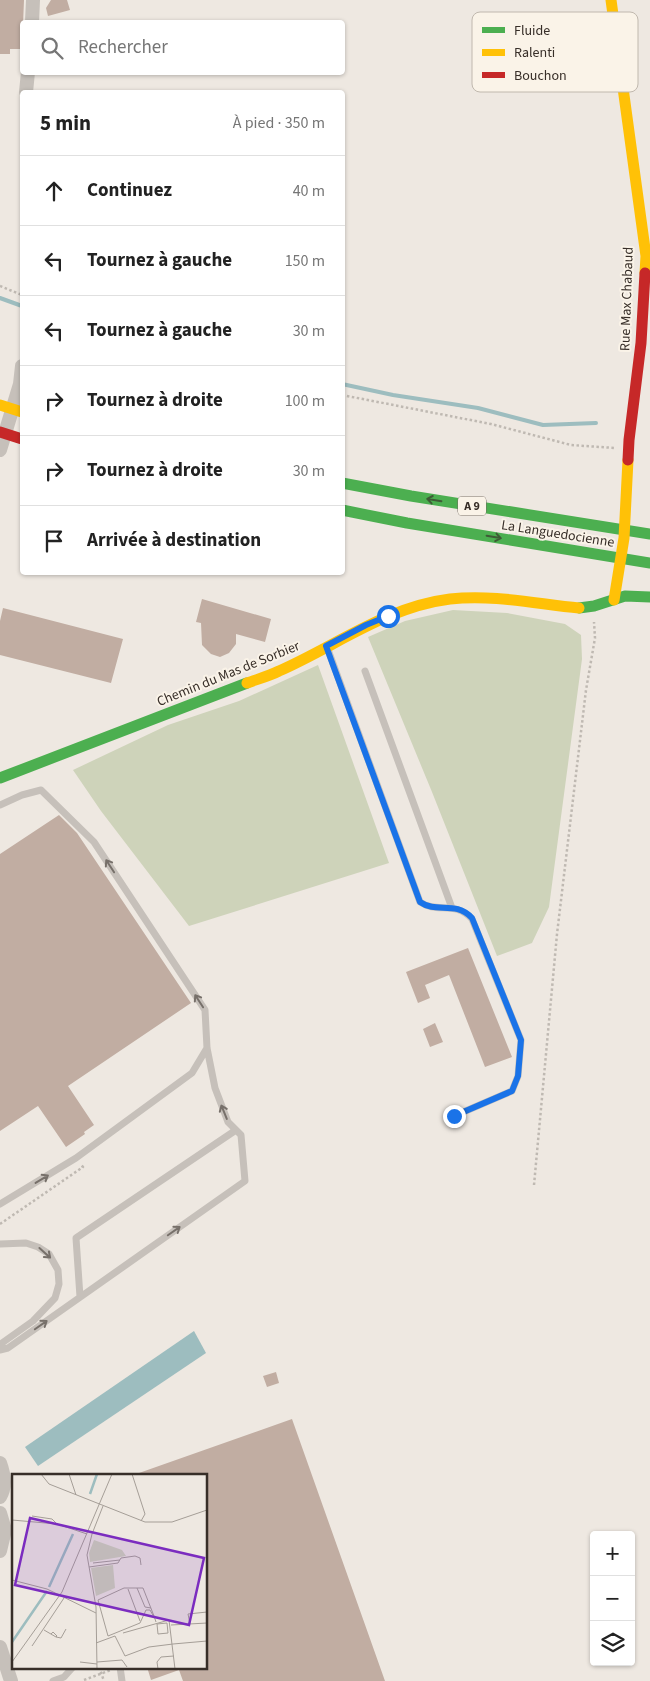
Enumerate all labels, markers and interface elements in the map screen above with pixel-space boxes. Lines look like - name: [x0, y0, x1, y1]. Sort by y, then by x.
- legend: [472, 12, 638, 92]
- search box: [20, 20, 345, 75]
- text: Fluide: [514, 21, 550, 41]
- icon: search: [38, 34, 66, 62]
- text: Rechercher: [78, 34, 168, 61]
- text: Ralenti: [514, 43, 555, 63]
- text: Bouchon: [514, 66, 567, 86]
- text: 5 min: [40, 108, 91, 138]
- text: À pied · 350 m: [233, 112, 325, 134]
- icon: ahead: [40, 177, 68, 205]
- text: Continuez: [87, 177, 172, 204]
- text: 40 m: [293, 180, 325, 202]
- icon: left: [40, 247, 68, 275]
- text: Tournez à gauche: [87, 247, 232, 274]
- street label: Rue Max Chabaud: [615, 247, 639, 351]
- text: 150 m: [285, 250, 325, 272]
- icon: left: [40, 317, 68, 345]
- text: Tournez à gauche: [87, 317, 232, 344]
- text: 30 m: [293, 320, 325, 342]
- icon: right: [40, 387, 68, 415]
- text: Tournez à droite: [87, 387, 223, 414]
- text: 100 m: [285, 390, 325, 412]
- icon: right: [40, 457, 68, 485]
- text: Tournez à droite: [87, 457, 223, 484]
- text: 30 m: [293, 460, 325, 482]
- one-way arrow: [426, 494, 442, 504]
- road number: A 9: [458, 496, 486, 516]
- street label: La Languedocienne: [500, 515, 616, 553]
- icon: arrive: [40, 527, 68, 555]
- text: Arrivée à destination: [87, 527, 261, 554]
- one-way arrow: [485, 533, 501, 543]
- route start: [377, 605, 400, 628]
- street label: Chemin du Mas de Sorbier: [154, 636, 303, 712]
- one-way arrow: [105, 859, 115, 873]
- one-way arrow: [194, 995, 204, 1009]
- one-way arrow: [219, 1105, 228, 1120]
- route end: [443, 1105, 466, 1128]
- one-way arrow: [34, 1173, 48, 1183]
- one-way arrow: [167, 1226, 181, 1236]
- one-way arrow: [39, 1248, 52, 1259]
- one-way arrow: [34, 1320, 48, 1330]
- inset map: [12, 1474, 208, 1668]
- map controls: [590, 1531, 635, 1666]
- button: +: [590, 1531, 635, 1576]
- button: −: [590, 1576, 635, 1621]
- button: layers: [590, 1621, 635, 1666]

